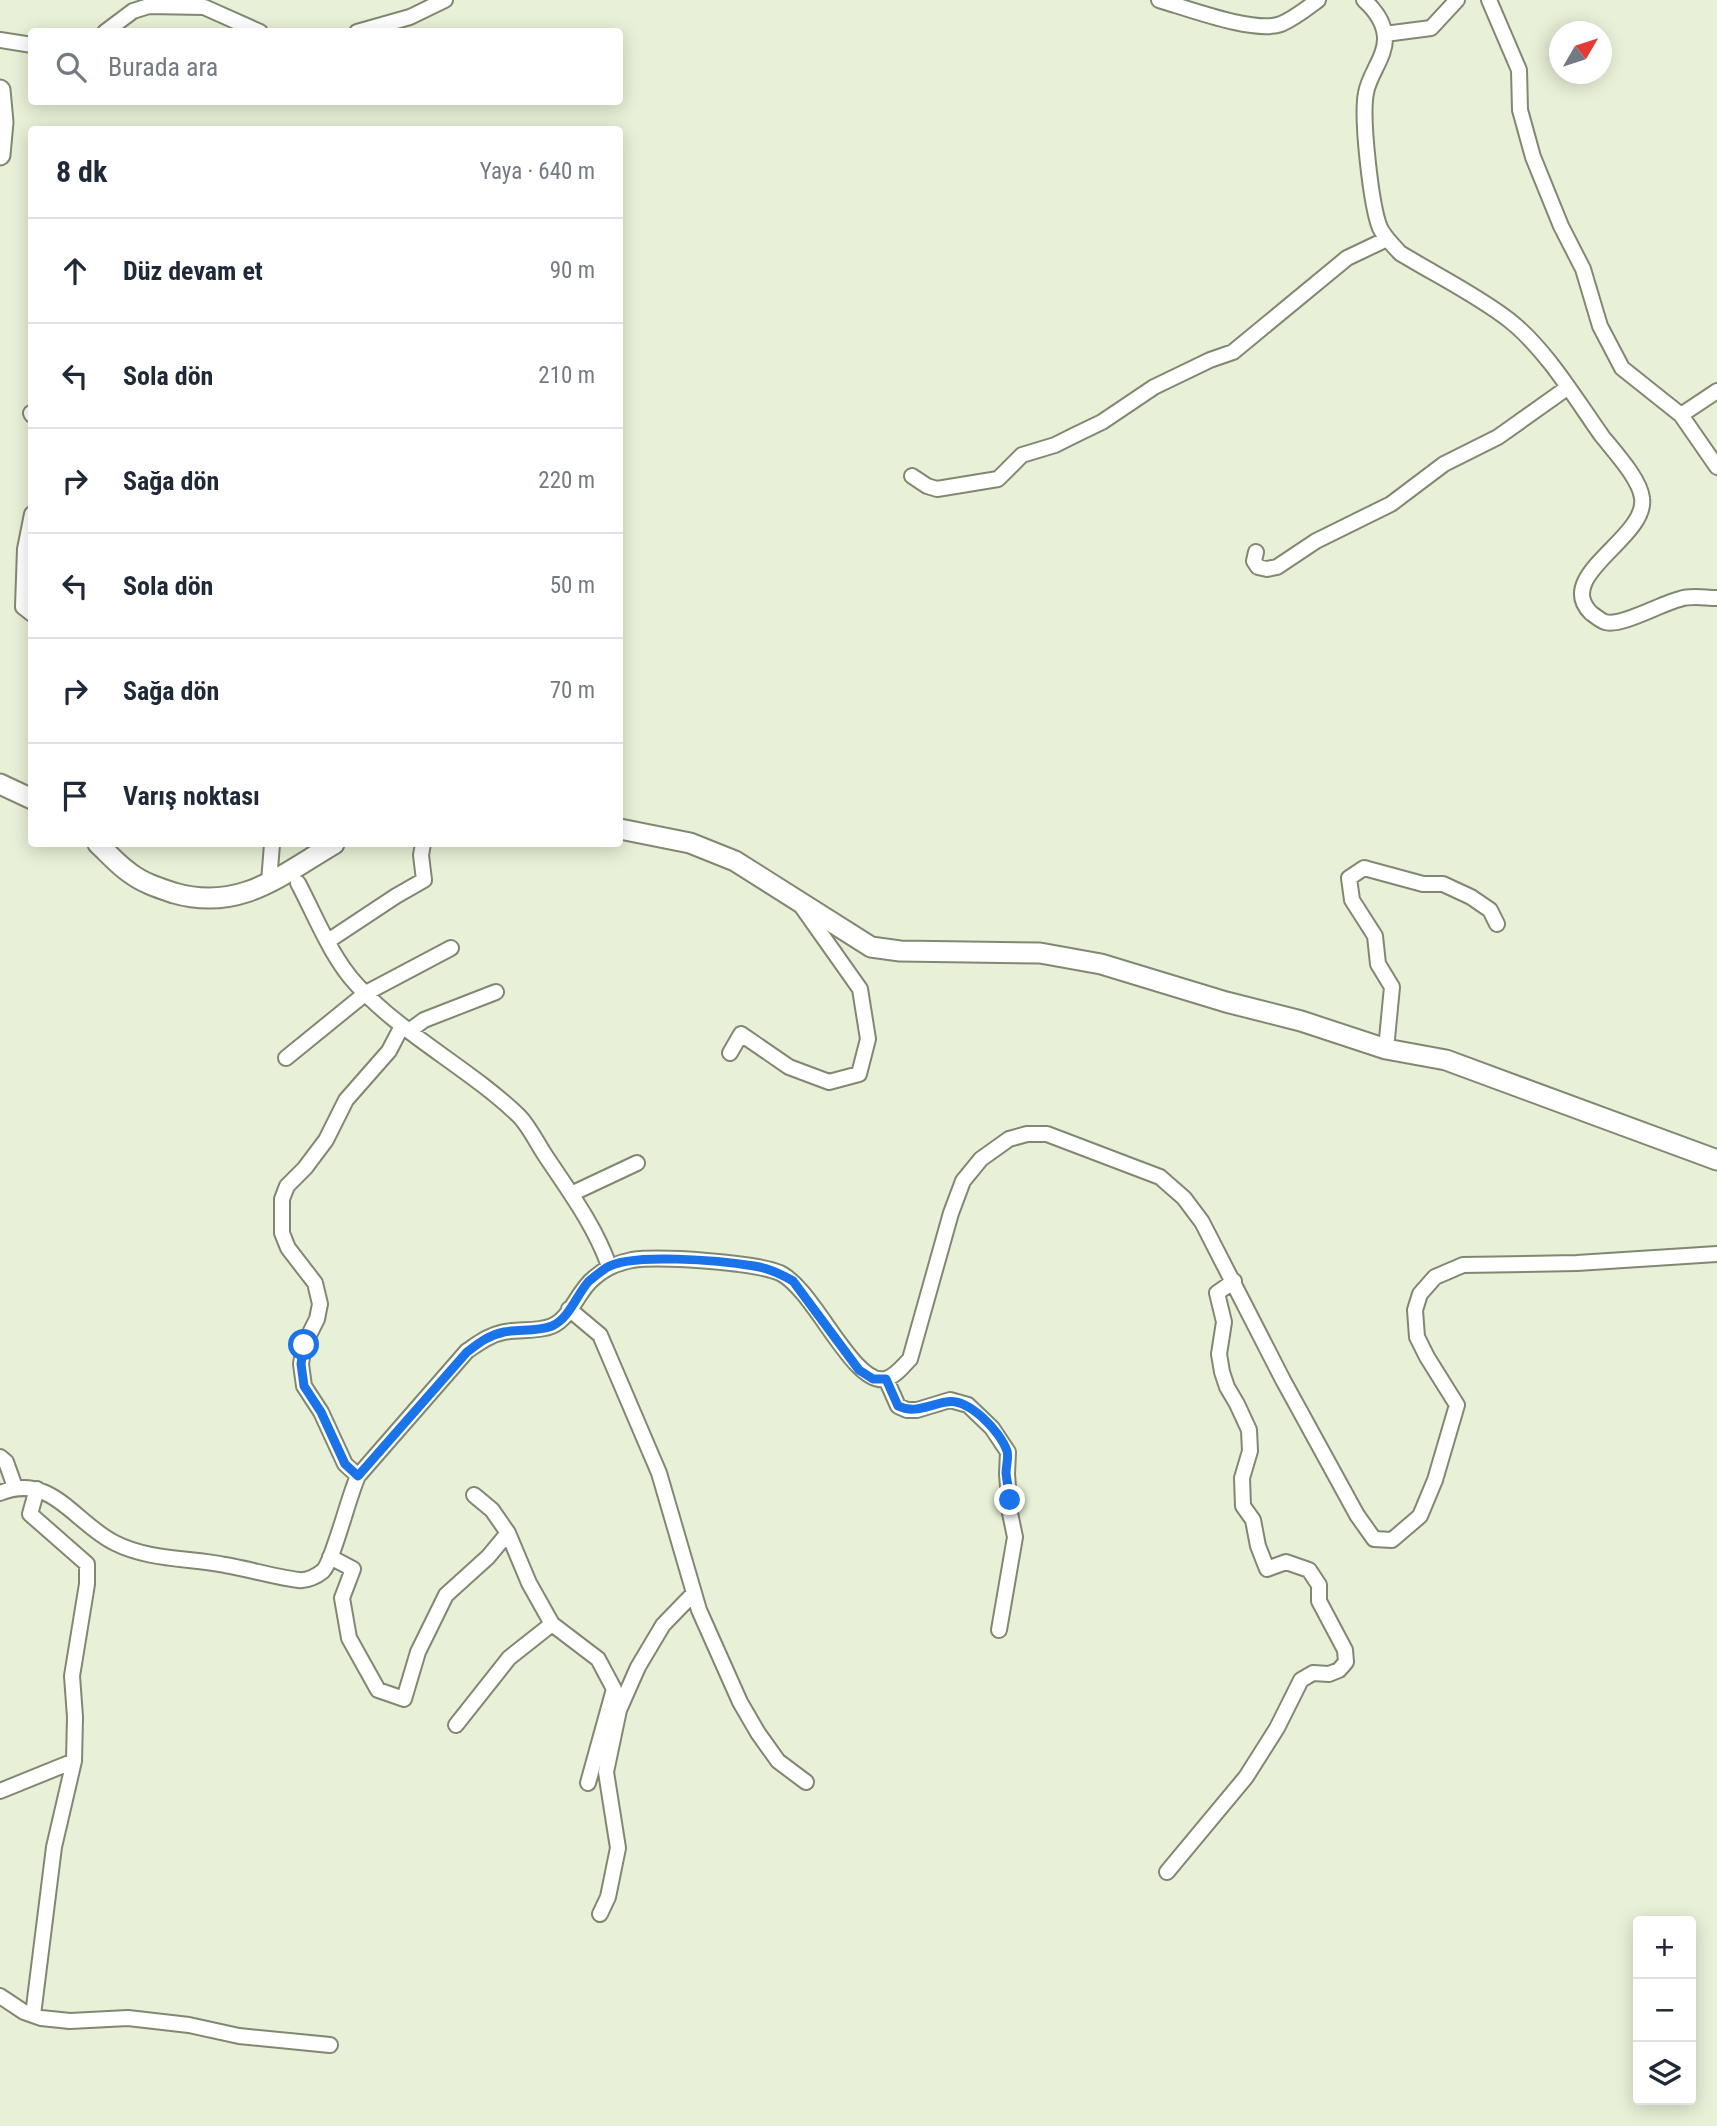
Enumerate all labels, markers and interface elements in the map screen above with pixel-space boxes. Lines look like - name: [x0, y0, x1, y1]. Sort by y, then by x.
- north arrow: [1549, 21, 1612, 84]
- search box: [28, 28, 623, 105]
- icon: search: [52, 48, 90, 86]
- text: Burada ara: [108, 52, 218, 82]
- text: 8 dk: [56, 154, 107, 189]
- text: Yaya · 640 m: [480, 158, 595, 185]
- icon: ahead: [56, 252, 94, 290]
- text: Düz devam et: [123, 256, 263, 286]
- text: 90 m: [550, 257, 595, 284]
- icon: left: [56, 357, 94, 395]
- text: Sola dön: [123, 361, 213, 391]
- text: 210 m: [538, 362, 595, 389]
- icon: right: [56, 462, 94, 500]
- text: Sağa dön: [123, 466, 219, 496]
- text: 220 m: [538, 467, 595, 494]
- icon: left: [56, 567, 94, 605]
- text: Sola dön: [123, 571, 213, 601]
- text: 50 m: [550, 572, 595, 599]
- icon: right: [56, 672, 94, 710]
- text: Sağa dön: [123, 676, 219, 706]
- text: 70 m: [550, 677, 595, 704]
- icon: arrive: [56, 777, 94, 815]
- text: Varış noktası: [123, 781, 260, 811]
- route start: [288, 1329, 319, 1360]
- route end: [994, 1484, 1025, 1515]
- map controls: [1633, 1916, 1696, 2105]
- button: +: [1633, 1916, 1696, 1979]
- button: −: [1633, 1979, 1696, 2042]
- button: layers: [1633, 2042, 1696, 2105]

